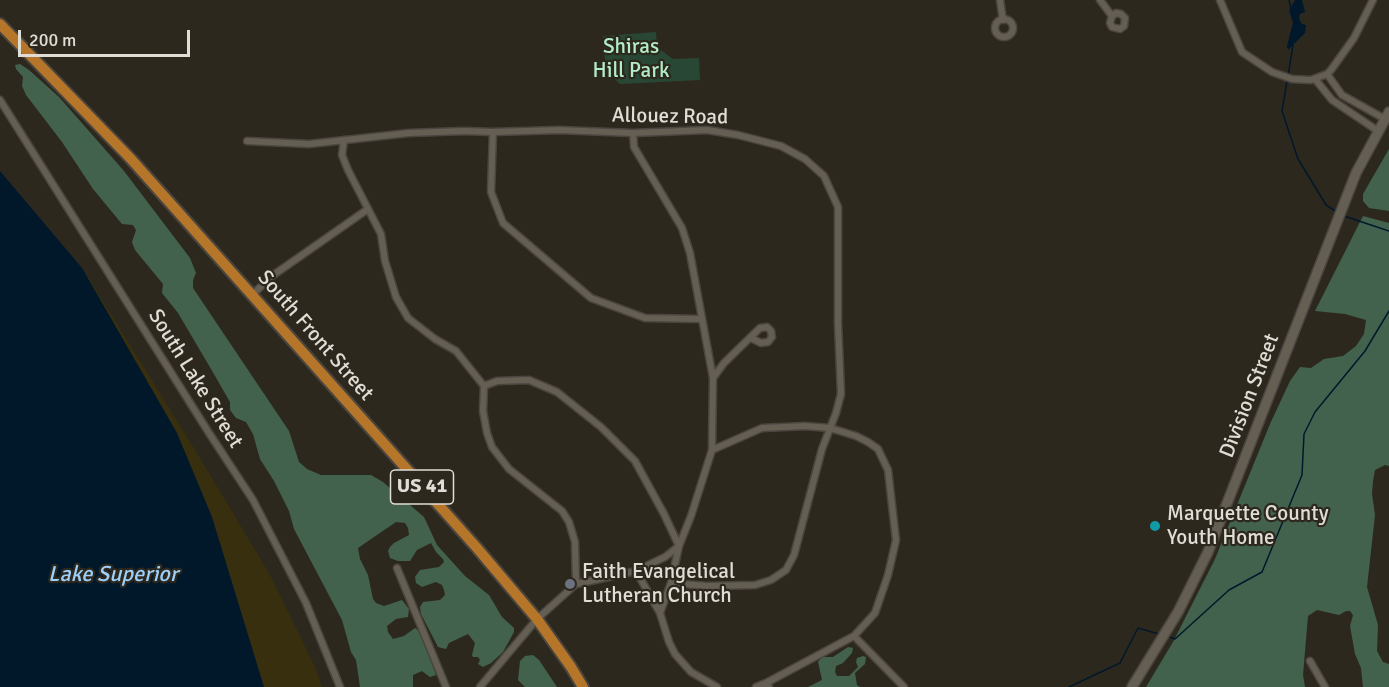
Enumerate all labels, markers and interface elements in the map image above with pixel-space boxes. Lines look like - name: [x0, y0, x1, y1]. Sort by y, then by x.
- scale bar: [21, 18, 194, 56]
- text: 200 m: [29, 29, 76, 51]
- park label: Shiras Hill Park: [593, 34, 669, 84]
- street label: Allouez Road: [612, 103, 728, 131]
- street label: South Front Street: [252, 266, 378, 406]
- street label: South Lake Street: [142, 305, 248, 453]
- street label: Division Street: [1215, 330, 1285, 462]
- road number: US 41: [390, 470, 454, 504]
- place label: Marquette County Youth Home: [1167, 501, 1328, 551]
- marker: Marquette County Youth Home: [1148, 519, 1162, 533]
- place label: Faith Evangelical Lutheran Church: [582, 559, 735, 609]
- water label: Lake Superior: [48, 562, 178, 588]
- marker: Faith Evangelical Lutheran Church: [563, 577, 577, 591]

